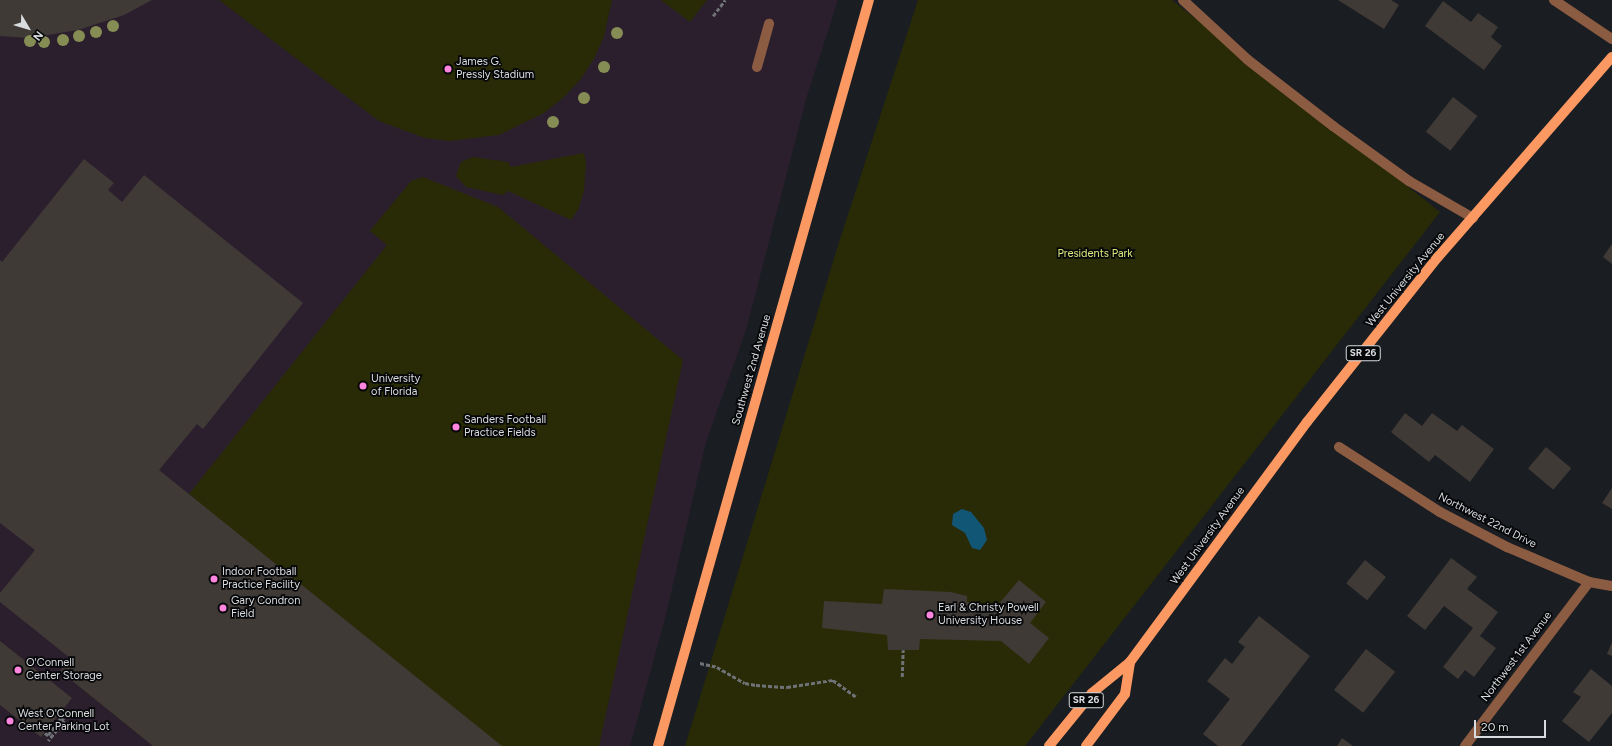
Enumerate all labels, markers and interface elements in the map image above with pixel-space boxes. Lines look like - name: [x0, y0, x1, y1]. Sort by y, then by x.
- north arrow: [8, 8, 48, 48]
- text: N: [30, 28, 46, 43]
- place label: James G. Pressly Stadium: [456, 56, 534, 82]
- marker: James G. Pressly Stadium: [443, 64, 453, 74]
- street label: West University Avenue: [1364, 230, 1448, 330]
- park label: Presidents Park: [1057, 247, 1133, 261]
- street label: Southwest 2nd Avenue: [730, 313, 774, 427]
- road number: SR 26: [1345, 345, 1381, 361]
- place label: University of Florida: [371, 373, 420, 399]
- marker: University of Florida: [358, 381, 368, 391]
- place label: Sanders Football Practice Fields: [464, 414, 546, 440]
- marker: Sanders Football Practice Fields: [451, 422, 461, 432]
- street label: West University Avenue: [1168, 485, 1248, 587]
- street label: Northwest 22nd Drive: [1436, 491, 1538, 551]
- place label: Indoor Football Practice Facility: [222, 566, 300, 592]
- marker: Indoor Football Practice Facility: [209, 574, 219, 584]
- place label: Gary Condron Field: [231, 595, 300, 621]
- place label: Earl & Christy Powell University House: [938, 602, 1039, 628]
- marker: Gary Condron Field: [218, 603, 228, 613]
- street label: Northwest 1st Avenue: [1479, 609, 1555, 705]
- marker: Earl & Christy Powell University House: [925, 610, 935, 620]
- place label: O'Connell Center Storage: [26, 657, 102, 683]
- marker: O'Connell Center Storage: [13, 665, 23, 675]
- road number: SR 26: [1068, 692, 1104, 708]
- place label: West O'Connell Center Parking Lot: [18, 708, 110, 734]
- scale bar: [1476, 712, 1548, 738]
- marker: West O'Connell Center Parking Lot: [5, 716, 15, 726]
- text: 20 m: [1481, 720, 1509, 734]

